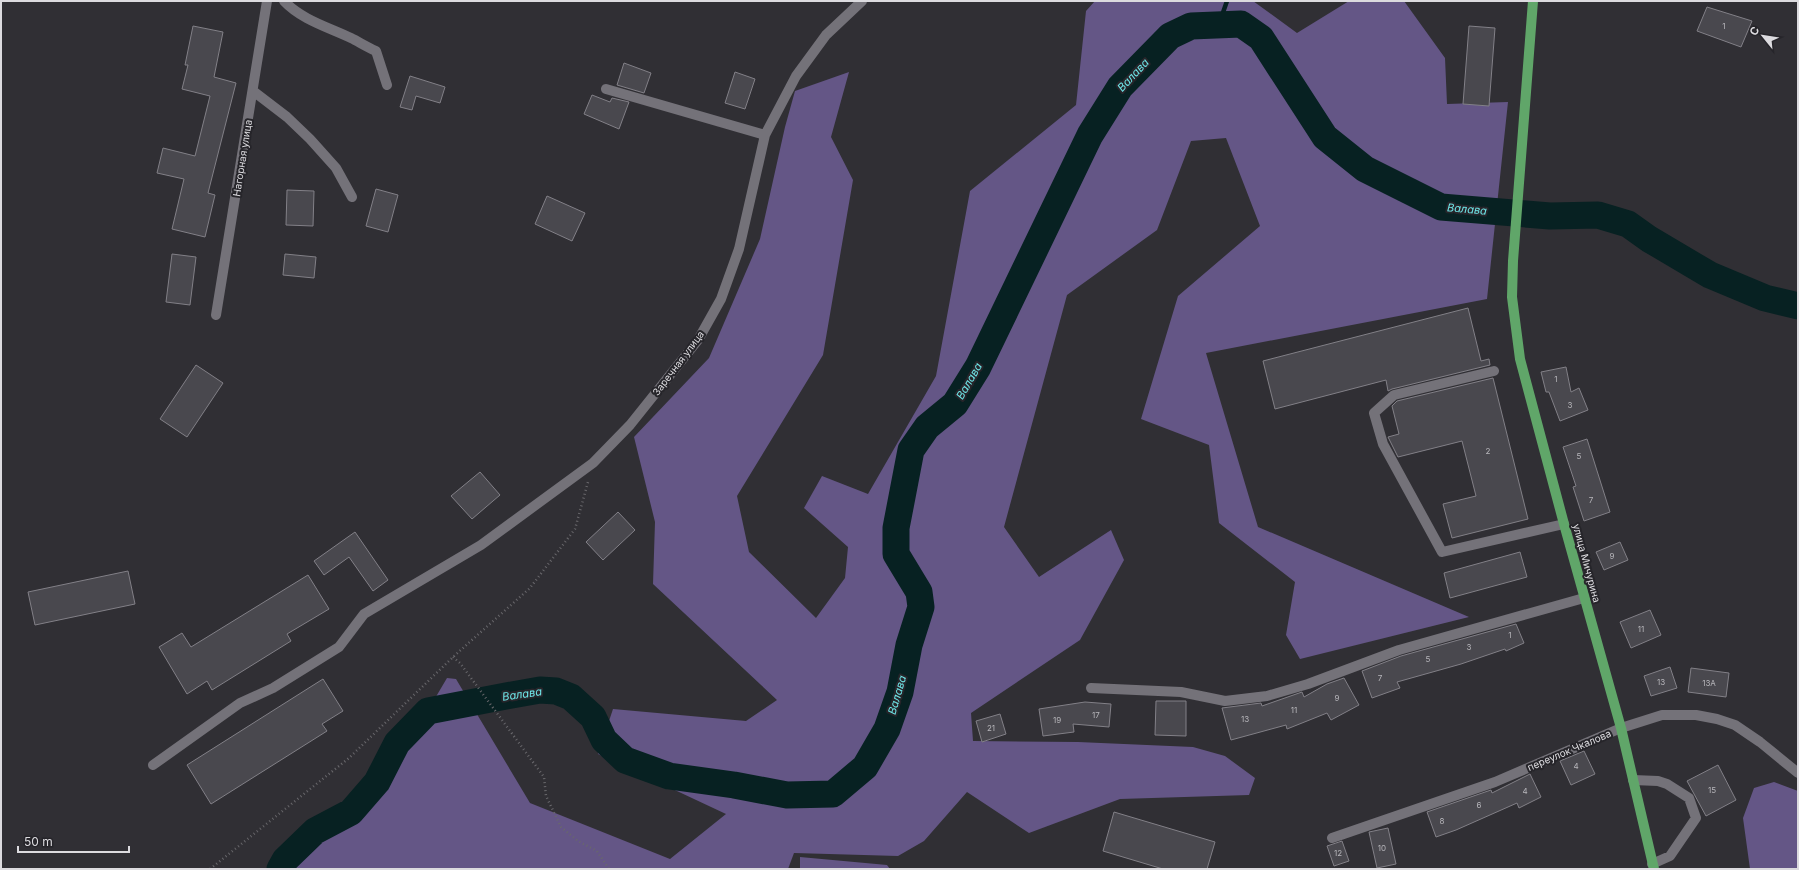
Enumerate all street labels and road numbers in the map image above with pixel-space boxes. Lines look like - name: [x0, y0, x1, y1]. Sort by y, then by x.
- street label: Нагорная улица: [230, 119, 254, 197]
- street label: Заречная улица: [650, 328, 706, 398]
- street label: улица Мичурина: [1571, 522, 1603, 604]
- street label: переулок Чкалова: [1525, 727, 1613, 773]

